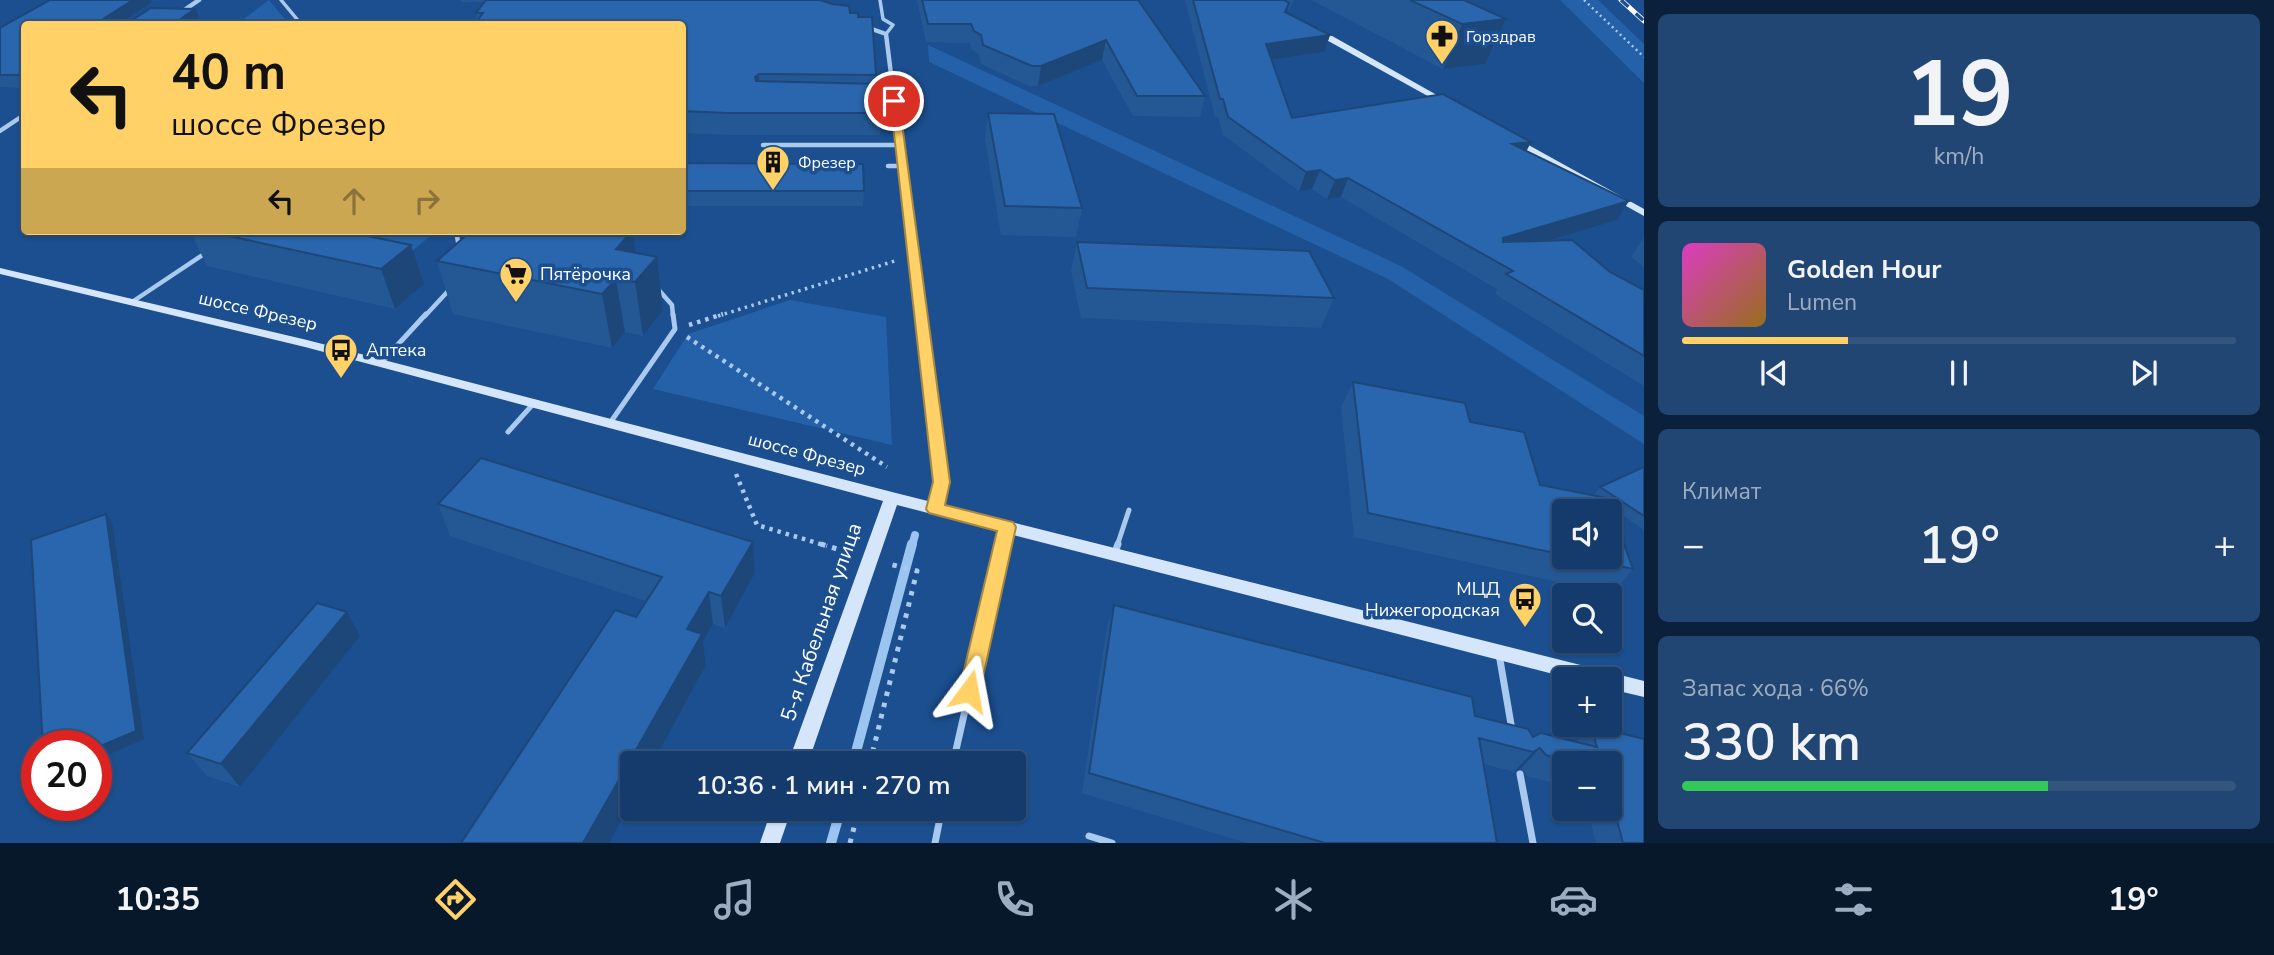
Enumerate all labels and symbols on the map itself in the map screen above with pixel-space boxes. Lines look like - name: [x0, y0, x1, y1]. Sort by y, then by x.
- pharmacy icon: Горздрав: [1423, 17, 1461, 66]
- place label: Горздрав: [1466, 26, 1536, 48]
- pin: [864, 71, 924, 131]
- building icon: Фрезер: [754, 143, 792, 192]
- place label: Фрезер: [798, 152, 856, 174]
- supermarket icon: Пятёрочка: [497, 255, 535, 304]
- place label: Пятёрочка: [540, 262, 631, 286]
- street label: шоссе Фрезер: [196, 286, 320, 336]
- bus stop icon: Аптека: [322, 331, 360, 380]
- place label: Аптека: [366, 338, 427, 362]
- street label: шоссе Фрезер: [745, 427, 869, 481]
- street label: 5-я Кабельная улица: [774, 519, 868, 725]
- place label: МЦД Нижегородская: [1365, 577, 1500, 622]
- bus stop icon: МЦД Нижегородская: [1506, 580, 1544, 629]
- position arrow: [932, 654, 1006, 728]
- speed limit sign: 20: [21, 730, 112, 821]

